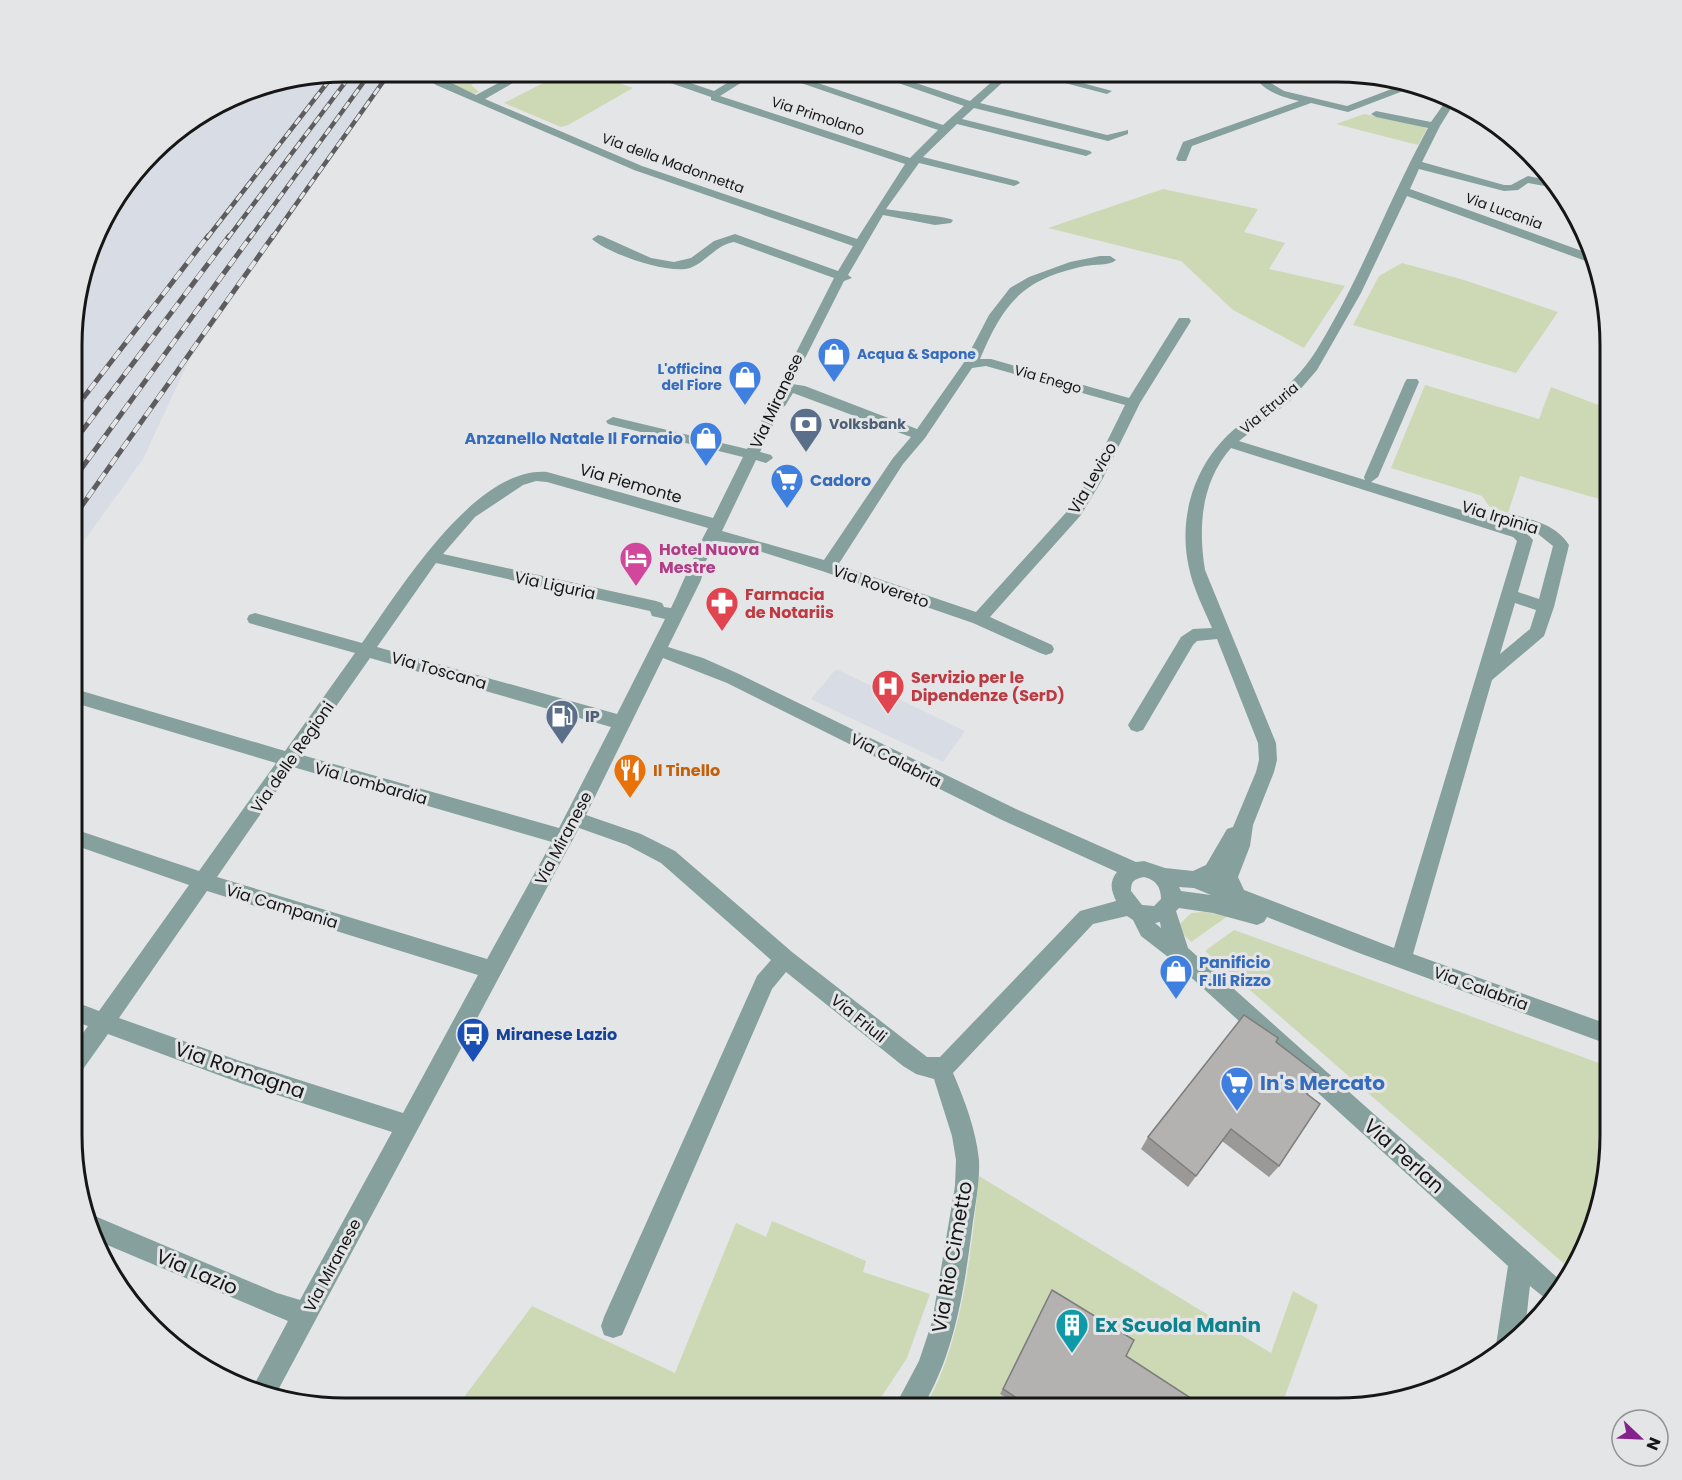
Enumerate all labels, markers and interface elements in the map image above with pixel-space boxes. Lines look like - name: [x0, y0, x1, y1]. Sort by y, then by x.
- street label: Via Primolano: [769, 91, 867, 141]
- street label: Via della Madonnetta: [599, 128, 747, 198]
- street label: Via Lucania: [1463, 188, 1545, 234]
- shop icon: Acqua & Sapone: [816, 336, 852, 383]
- place label: Acqua & Sapone: [857, 344, 976, 364]
- street label: Via Miranese: [744, 350, 809, 453]
- place label: L'officina del Fiore: [658, 359, 722, 395]
- shop icon: L'officina del Fiore: [727, 359, 763, 406]
- street label: Via Enego: [1012, 360, 1084, 398]
- street label: Via Etruria: [1235, 378, 1303, 438]
- bank icon: Volksbank: [788, 406, 824, 453]
- place label: Volksbank: [829, 414, 906, 434]
- shop icon: Anzanello Natale Il Fornaio: [688, 420, 724, 467]
- place label: Anzanello Natale Il Fornaio: [465, 427, 683, 450]
- street label: Via Levico: [1063, 438, 1122, 518]
- street label: Via Piemonte: [577, 458, 685, 509]
- supermarket icon: Cadoro: [769, 462, 805, 509]
- place label: Cadoro: [810, 469, 871, 492]
- street label: Via Irpinia: [1458, 495, 1541, 540]
- place label: Hotel Nuova Mestre: [659, 538, 759, 579]
- hotel icon: Hotel Nuova Mestre: [618, 540, 654, 587]
- street label: Via Rovereto: [830, 559, 932, 614]
- street label: Via Liguria: [512, 566, 598, 605]
- place label: Farmacia de Notariis: [745, 583, 834, 624]
- pharmacy icon: Farmacia de Notariis: [704, 585, 740, 632]
- street label: Via Toscana: [388, 646, 489, 695]
- place label: Servizio per le Dipendenze (SerD): [911, 666, 1065, 707]
- hospital icon: Servizio per le Dipendenze (SerD): [870, 668, 906, 715]
- street label: Via delle Regioni: [245, 697, 340, 818]
- fuel station icon: IP: [544, 698, 580, 745]
- place label: IP: [585, 705, 600, 728]
- street label: Via Calabria: [846, 728, 945, 793]
- restaurant icon: Il Tinello: [612, 752, 648, 799]
- street label: Via Lombardia: [312, 756, 430, 811]
- place label: Il Tinello: [653, 759, 720, 782]
- street label: Via Miranese: [529, 787, 598, 889]
- street label: Via Campania: [223, 879, 341, 934]
- place label: Panificio F.lli Rizzo: [1199, 951, 1271, 992]
- shop icon: Panificio F.lli Rizzo: [1158, 953, 1194, 1000]
- street label: Via Calabria: [1430, 961, 1531, 1016]
- street label: Via Friuli: [826, 989, 892, 1048]
- bus stop icon: Miranese Lazio: [455, 1016, 491, 1063]
- place label: Miranese Lazio: [496, 1023, 617, 1046]
- street label: Via Romagna: [171, 1035, 309, 1105]
- supermarket icon: In's Mercato: [1219, 1065, 1255, 1112]
- place label: In's Mercato: [1260, 1069, 1385, 1097]
- street label: Via Perlan: [1357, 1112, 1451, 1200]
- street label: Via Rio Cimetto: [925, 1179, 979, 1335]
- street label: Via Miranese: [298, 1214, 367, 1316]
- street label: Via Lazio: [152, 1242, 242, 1302]
- building icon: Ex Scuola Manin: [1054, 1307, 1090, 1354]
- place label: Ex Scuola Manin: [1095, 1311, 1261, 1339]
- north arrow: [1610, 1408, 1670, 1468]
- text: N: [1640, 1434, 1666, 1454]

